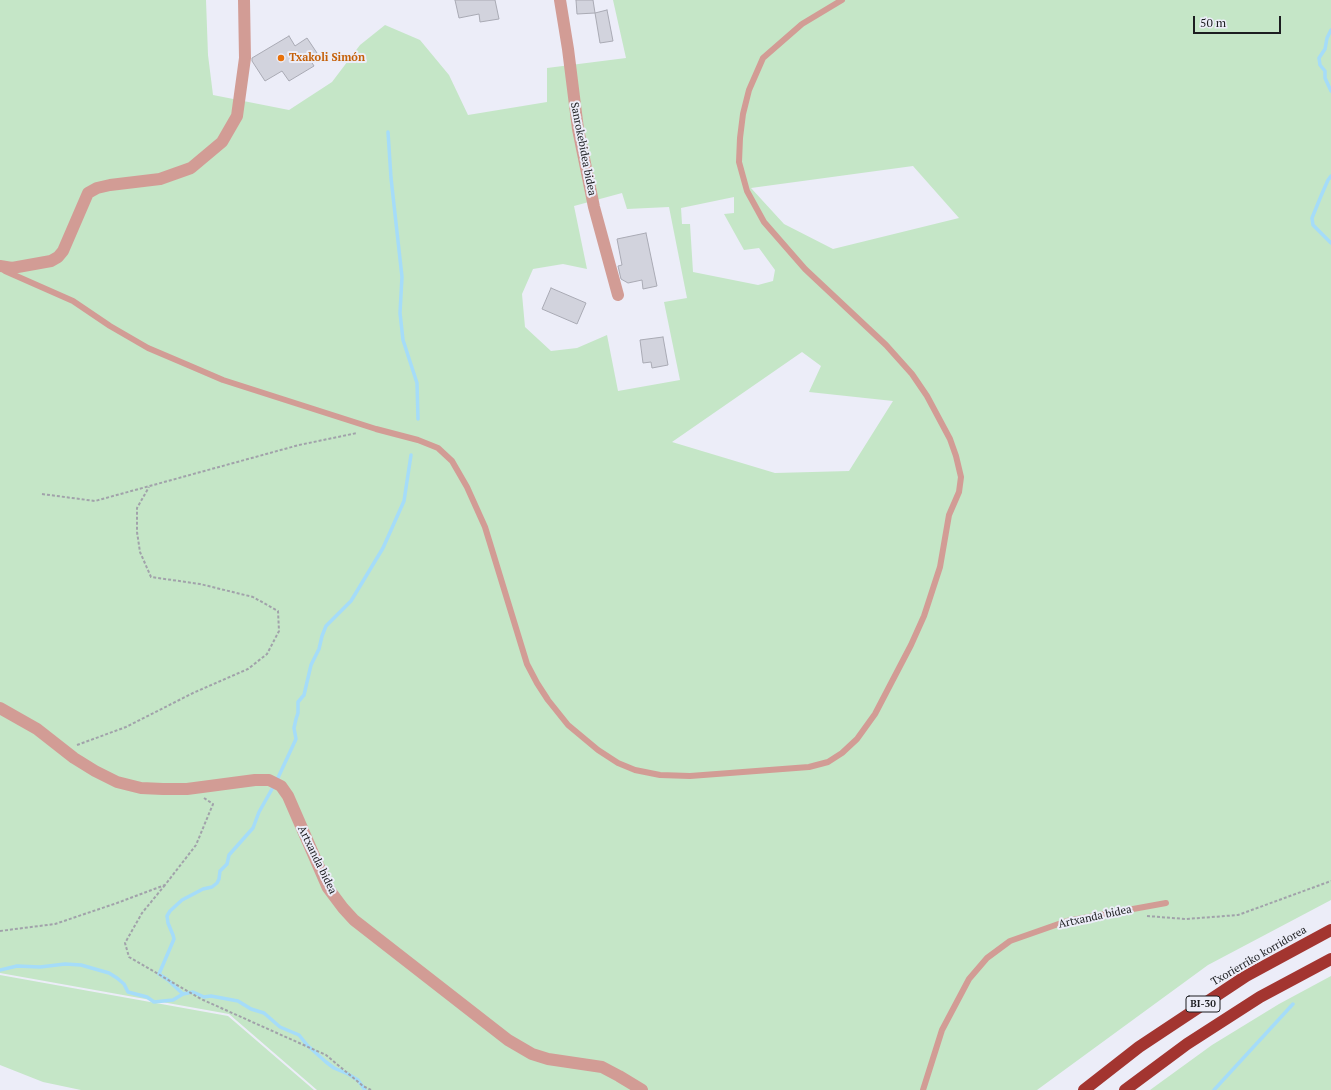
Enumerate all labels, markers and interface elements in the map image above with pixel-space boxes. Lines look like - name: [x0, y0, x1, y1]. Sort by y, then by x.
- scale bar: [1195, 8, 1283, 34]
- text: 50 m: [1200, 15, 1226, 30]
- place label: Txakoli Simón: [289, 51, 365, 65]
- marker: Txakoli Simón: [276, 53, 286, 63]
- street label: Sanrokebidea bidea: [567, 101, 599, 197]
- street label: Artxanda bidea: [295, 824, 339, 896]
- street label: Artxanda bidea: [1057, 903, 1133, 931]
- street label: Txorierriko korridorea: [1209, 923, 1309, 989]
- road number: BI-30: [1186, 996, 1220, 1012]

